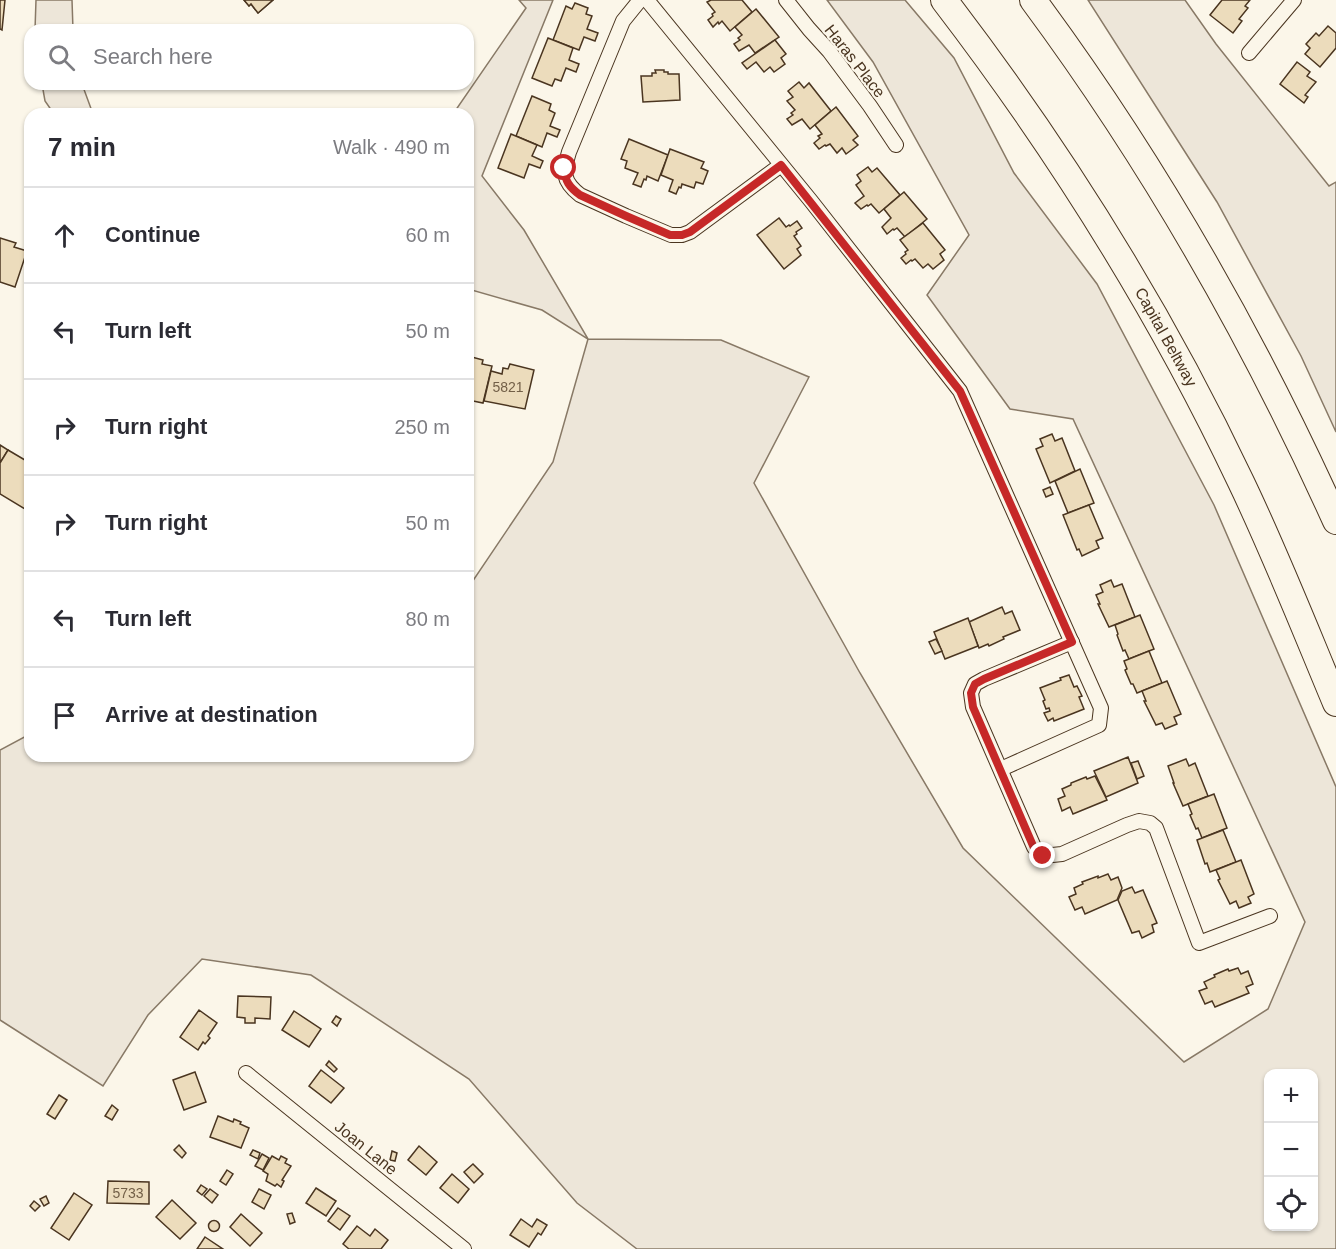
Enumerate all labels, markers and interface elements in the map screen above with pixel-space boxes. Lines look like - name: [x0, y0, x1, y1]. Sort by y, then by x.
- street label: Haras Place: [821, 21, 889, 101]
- search box: [24, 24, 474, 90]
- icon: search: [45, 41, 78, 74]
- text: Search here: [93, 44, 213, 69]
- text: 7 min: [48, 132, 116, 162]
- text: Walk · 490 m: [333, 136, 450, 158]
- route start: [550, 154, 576, 180]
- icon: ahead: [48, 219, 81, 252]
- text: Continue: [105, 222, 200, 247]
- text: 60 m: [406, 224, 450, 246]
- street label: Capital Beltway: [1132, 285, 1200, 389]
- icon: left: [48, 315, 81, 348]
- text: Turn left: [105, 318, 191, 343]
- text: 50 m: [406, 320, 450, 342]
- house number: 5821: [492, 379, 524, 395]
- icon: right: [48, 411, 81, 444]
- text: Turn right: [105, 414, 207, 439]
- text: 250 m: [394, 416, 450, 438]
- icon: right: [48, 507, 81, 540]
- text: Turn right: [105, 510, 207, 535]
- text: 50 m: [406, 512, 450, 534]
- icon: left: [48, 603, 81, 636]
- text: Turn left: [105, 606, 191, 631]
- text: 80 m: [406, 608, 450, 630]
- icon: arrive: [48, 699, 81, 732]
- text: Arrive at destination: [105, 702, 318, 727]
- route end: [1029, 842, 1055, 868]
- map controls: [1264, 1069, 1318, 1231]
- button: +: [1264, 1069, 1318, 1123]
- street label: Joan Lane: [332, 1118, 400, 1178]
- button: −: [1264, 1123, 1318, 1177]
- button: locate: [1264, 1177, 1318, 1231]
- house number: 5733: [112, 1185, 144, 1201]

